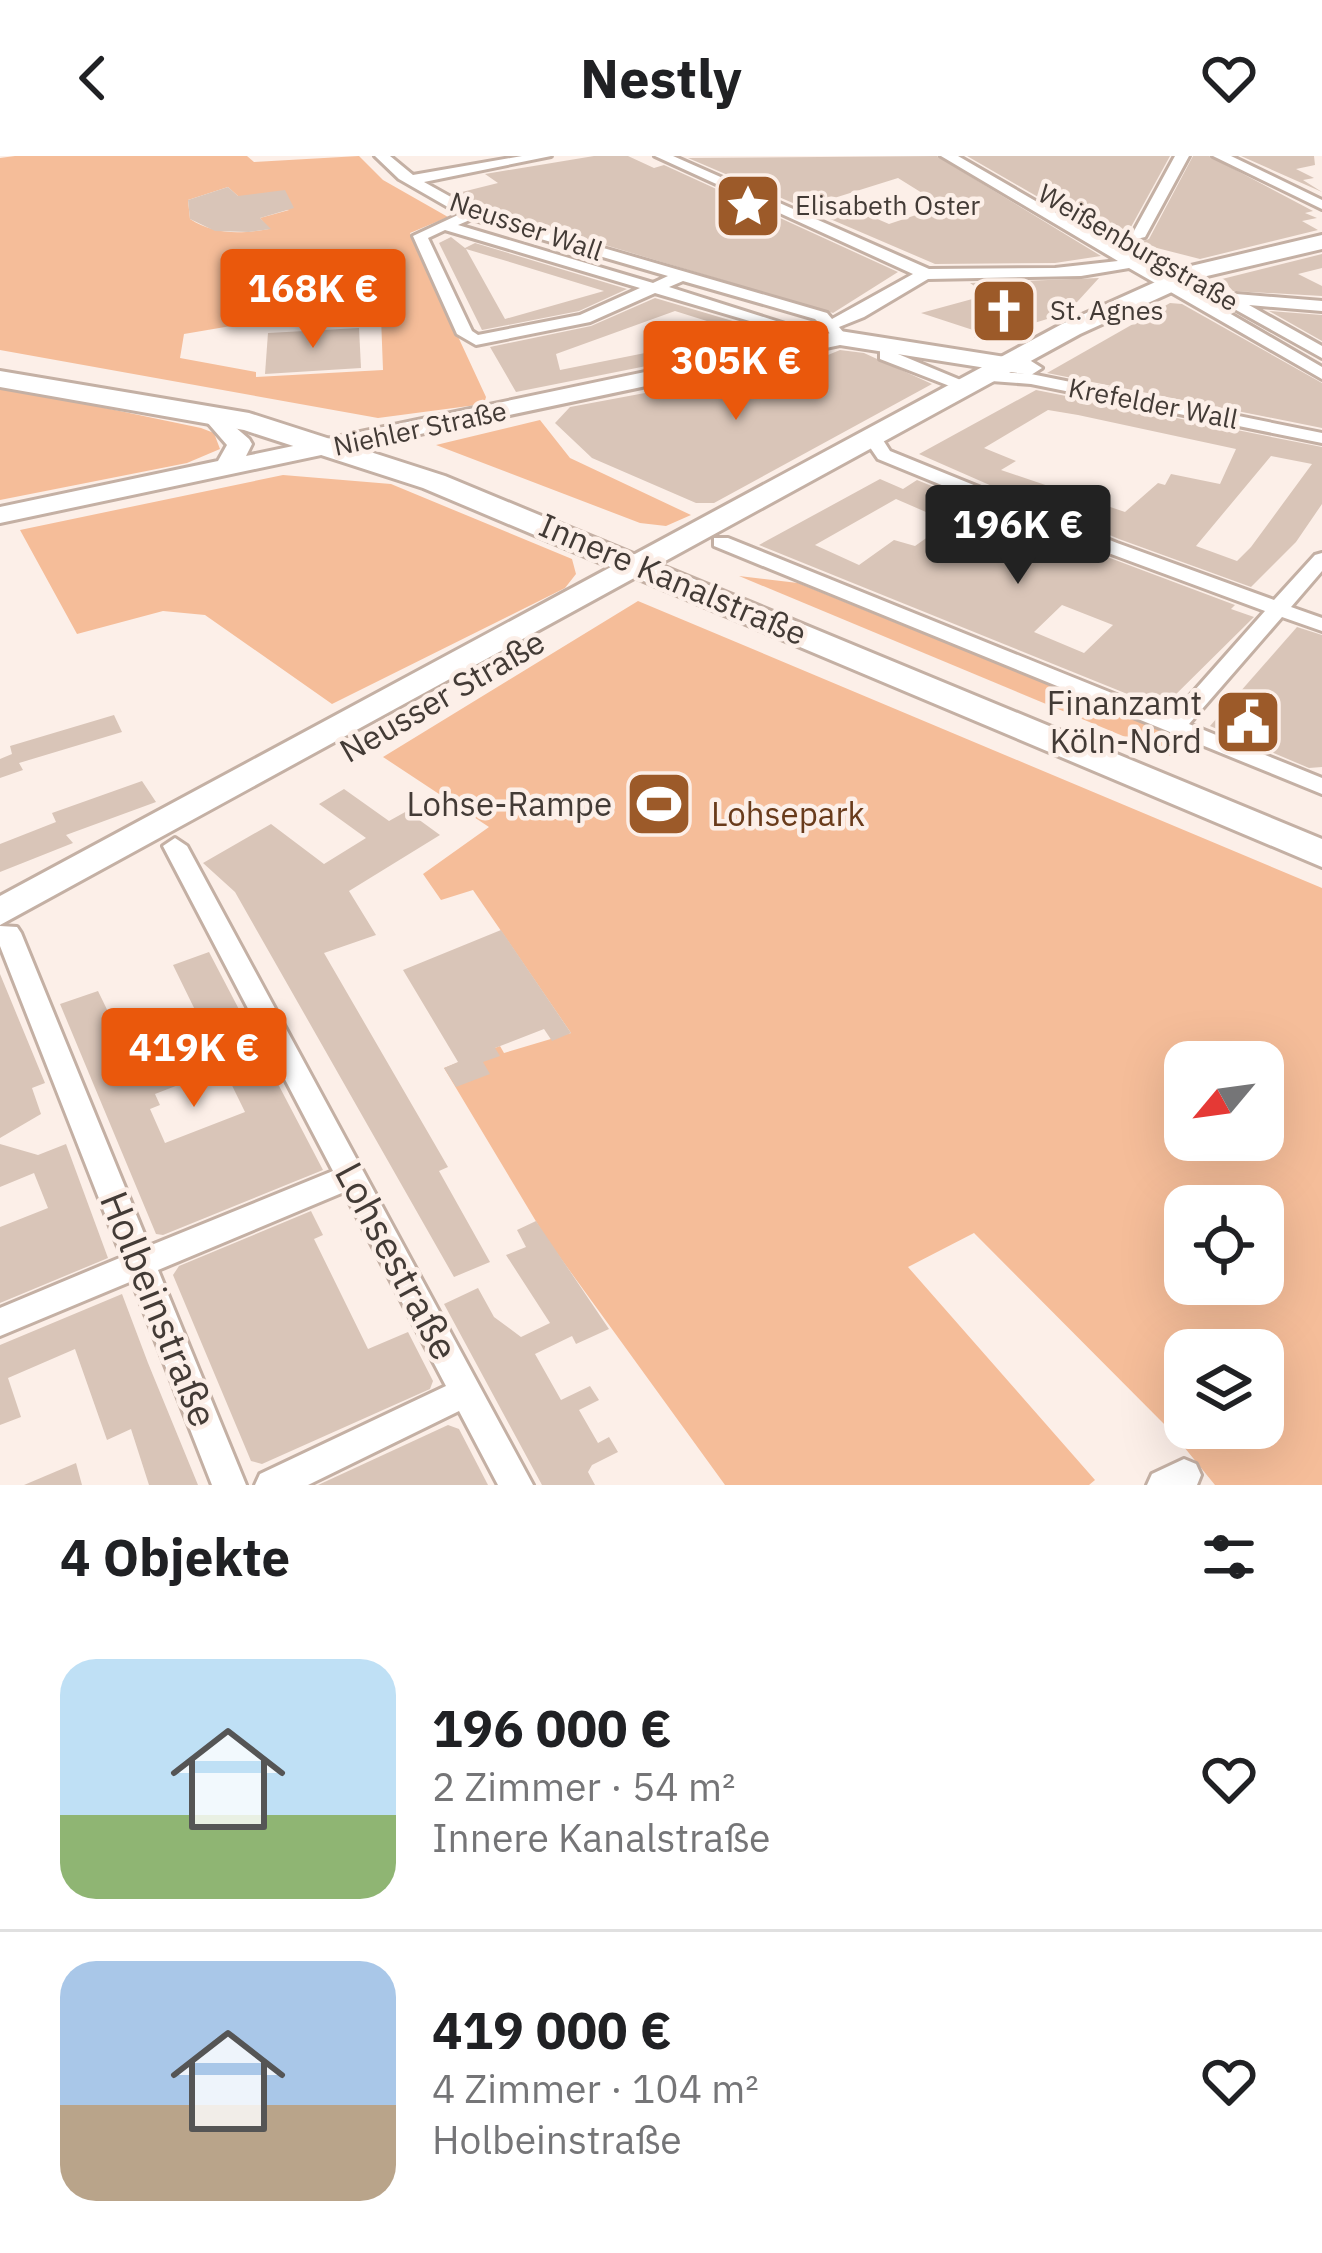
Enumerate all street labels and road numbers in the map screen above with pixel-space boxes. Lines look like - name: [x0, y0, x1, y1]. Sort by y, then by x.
- street label: Weißenburgstraße: [1032, 175, 1245, 318]
- street label: Neusser Wall: [446, 183, 607, 268]
- street label: Krefelder Wall: [1066, 369, 1241, 436]
- street label: Niehler Straße: [330, 392, 509, 463]
- street label: Innere Kanalstraße: [533, 503, 813, 654]
- street label: Neusser Straße: [332, 620, 552, 772]
- street label: Lohsestraße: [324, 1153, 471, 1369]
- street label: Holbeinstraße: [89, 1183, 230, 1434]

